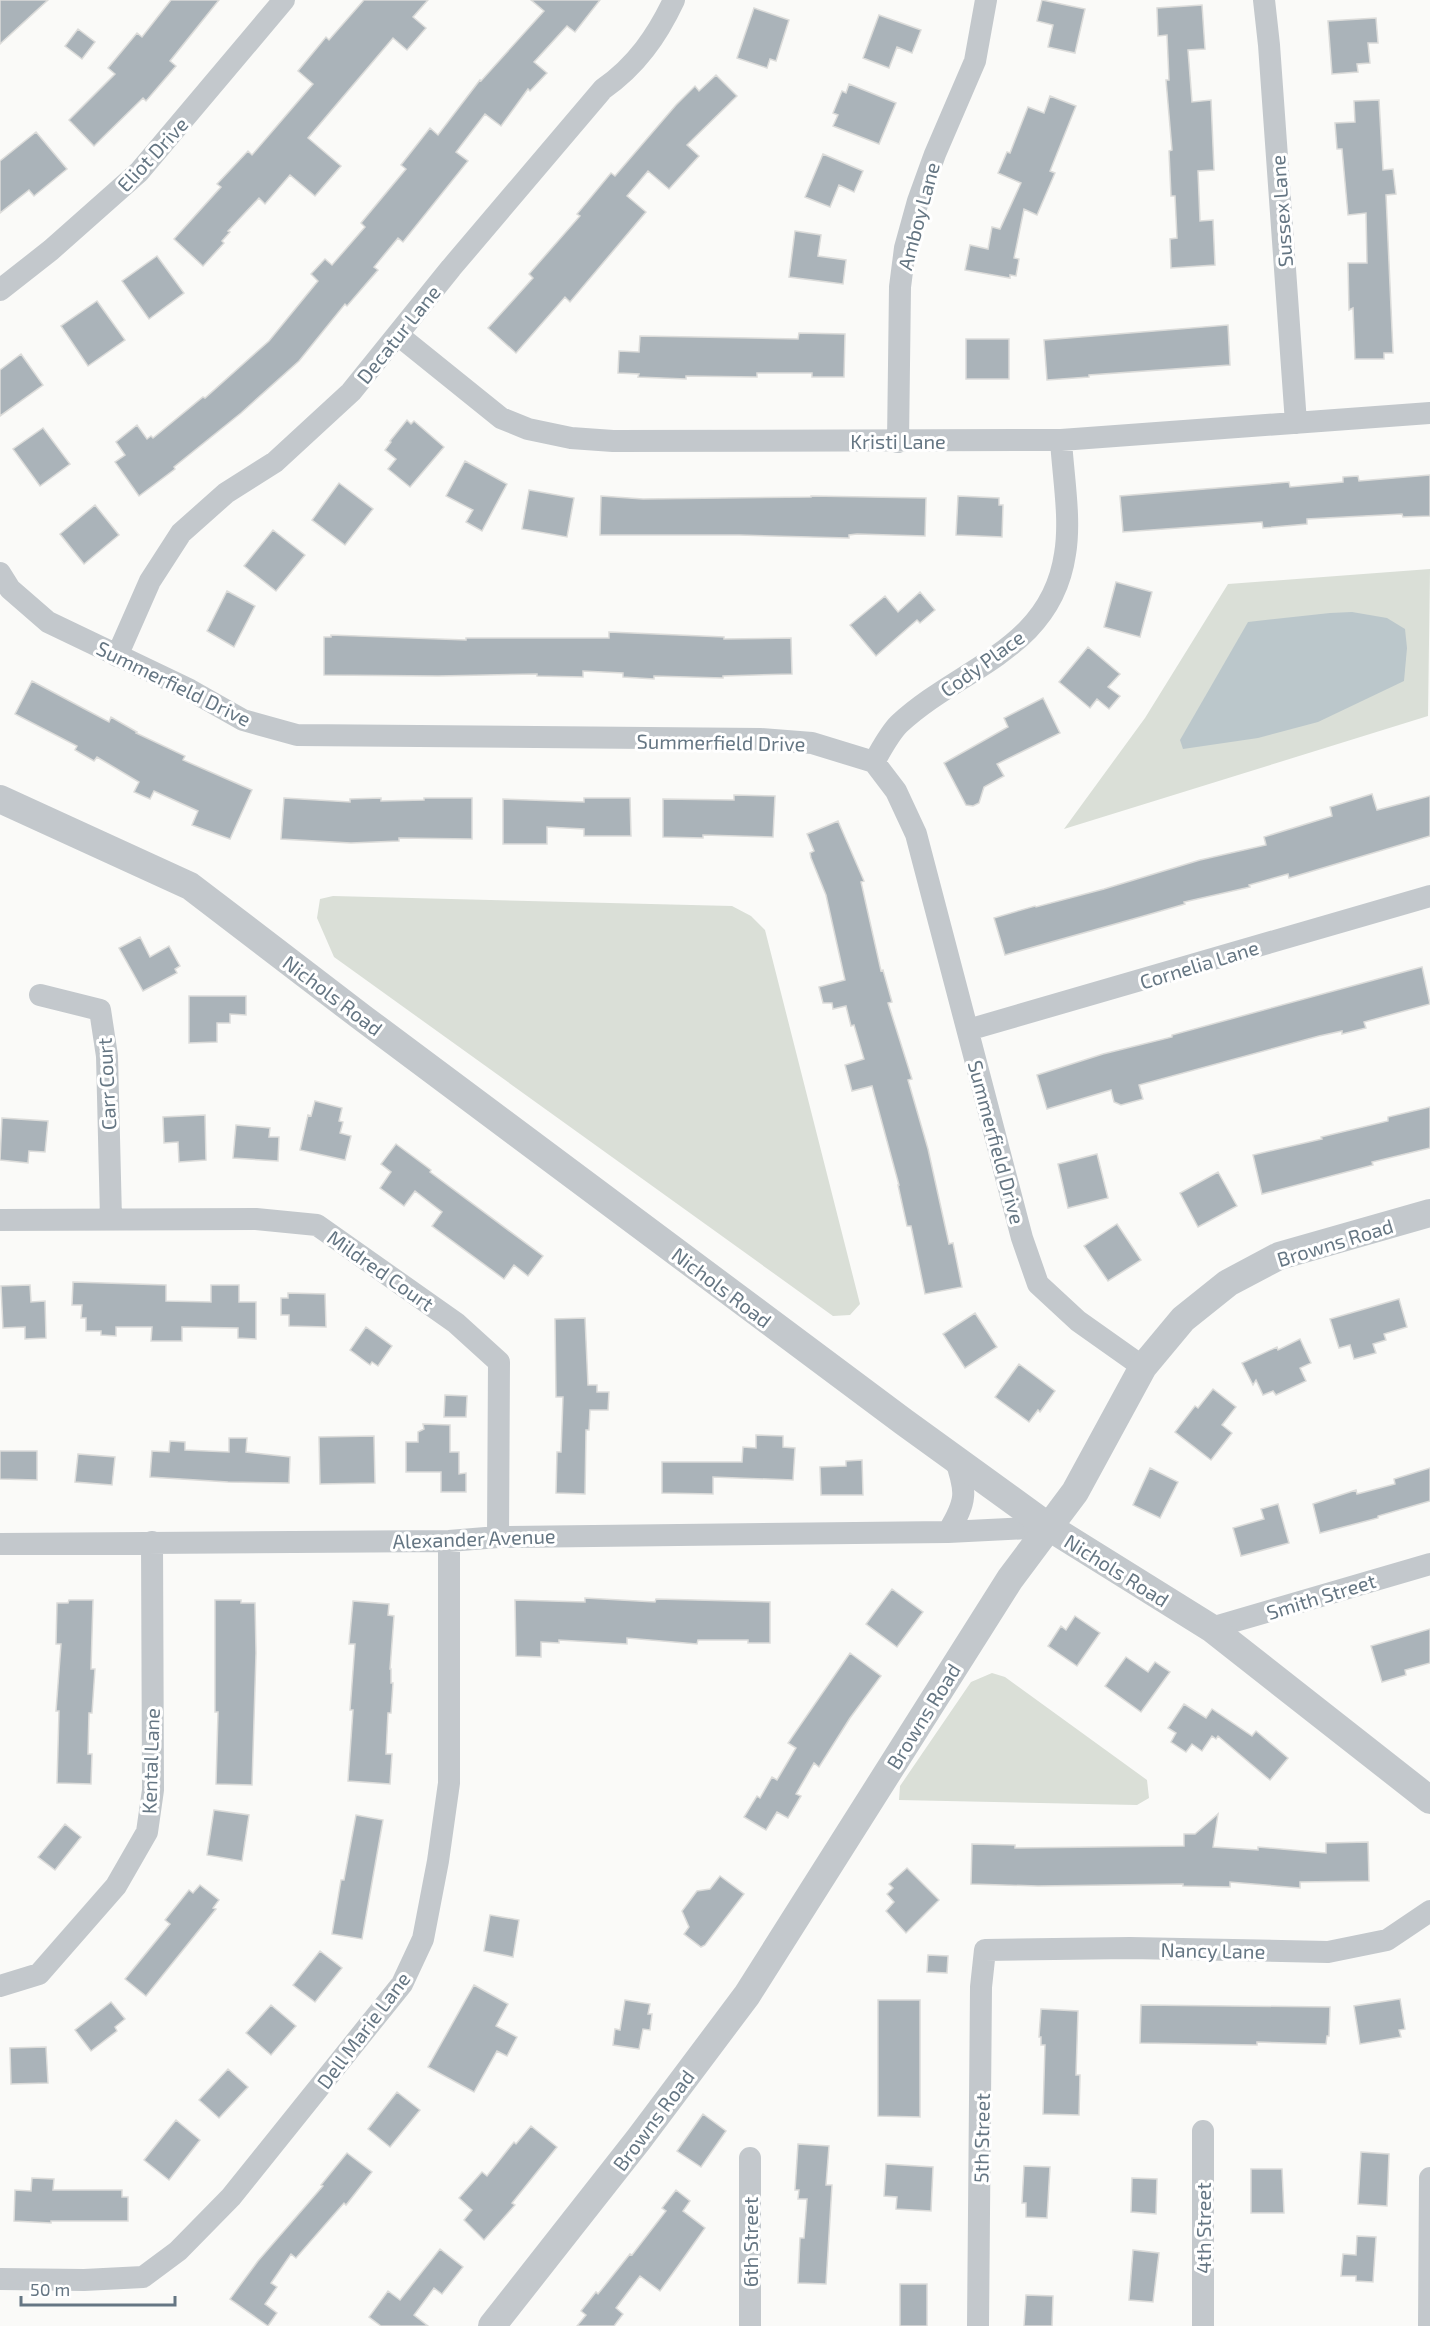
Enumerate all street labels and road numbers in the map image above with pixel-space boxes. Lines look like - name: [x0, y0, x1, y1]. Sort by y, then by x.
- street label: Eliot Drive: [112, 112, 192, 196]
- street label: Sussex Lane: [1265, 154, 1297, 268]
- street label: Amboy Lane: [892, 159, 944, 273]
- street label: Decatur Lane: [351, 280, 445, 388]
- street label: Kristi Lane: [850, 429, 946, 453]
- street label: Cody Place: [935, 625, 1029, 701]
- street label: Summerfield Drive: [93, 635, 255, 731]
- street label: Summerfield Drive: [636, 729, 806, 755]
- street label: Cornelia Lane: [1137, 935, 1261, 993]
- street label: Nichols Road: [278, 950, 388, 1040]
- street label: Carr Court: [92, 1037, 120, 1131]
- street label: Summerfield Drive: [964, 1057, 1030, 1227]
- street label: Browns Road: [1274, 1213, 1396, 1271]
- street label: Mildred Court: [323, 1225, 439, 1316]
- street label: Nichols Road: [667, 1242, 777, 1332]
- street label: Alexander Avenue: [392, 1523, 556, 1553]
- street label: Nichols Road: [1060, 1528, 1174, 1612]
- street label: Smith Street: [1263, 1568, 1379, 1624]
- street label: Browns Road: [881, 1659, 965, 1773]
- street label: Kental Lane: [136, 1708, 164, 1814]
- street label: Nancy Lane: [1160, 1937, 1266, 1963]
- street label: Dell Marie Lane: [311, 1967, 415, 2093]
- street label: Browns Road: [607, 2065, 699, 2175]
- street label: 5th Street: [968, 2092, 994, 2183]
- street label: 4th Street: [1191, 2182, 1215, 2274]
- street label: 6th Street: [738, 2196, 762, 2287]

